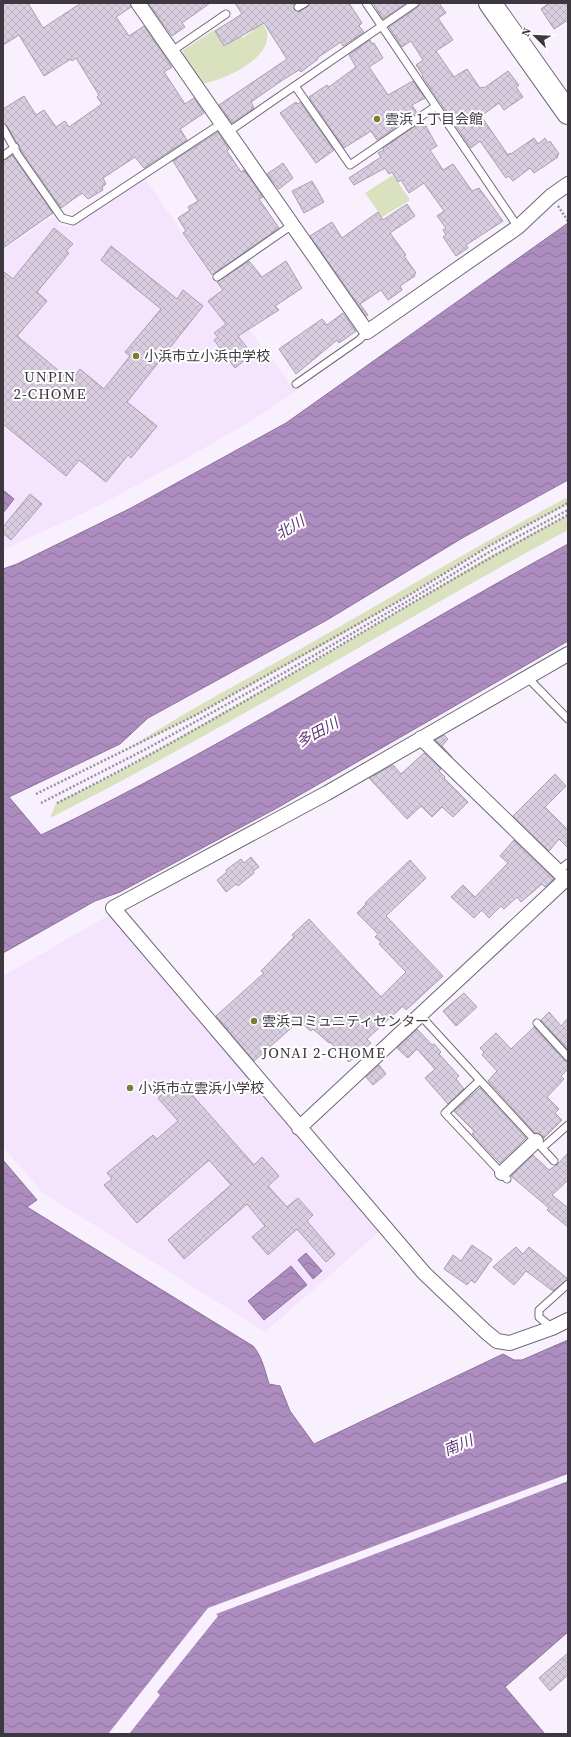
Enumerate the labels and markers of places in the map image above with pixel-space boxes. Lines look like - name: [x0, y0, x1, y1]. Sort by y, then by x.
- place label: 雲浜１丁目会館: [385, 109, 483, 129]
- marker: 雲浜１丁目会館: [372, 114, 382, 124]
- place label: 小浜市立小浜中学校: [144, 346, 270, 366]
- marker: 小浜市立小浜中学校: [131, 351, 141, 361]
- place label: 雲浜コミュニティセンター: [262, 1011, 429, 1031]
- marker: 雲浜コミュニティセンター: [249, 1016, 259, 1026]
- place label: 小浜市立雲浜小学校: [138, 1078, 264, 1098]
- marker: 小浜市立雲浜小学校: [125, 1083, 135, 1093]

